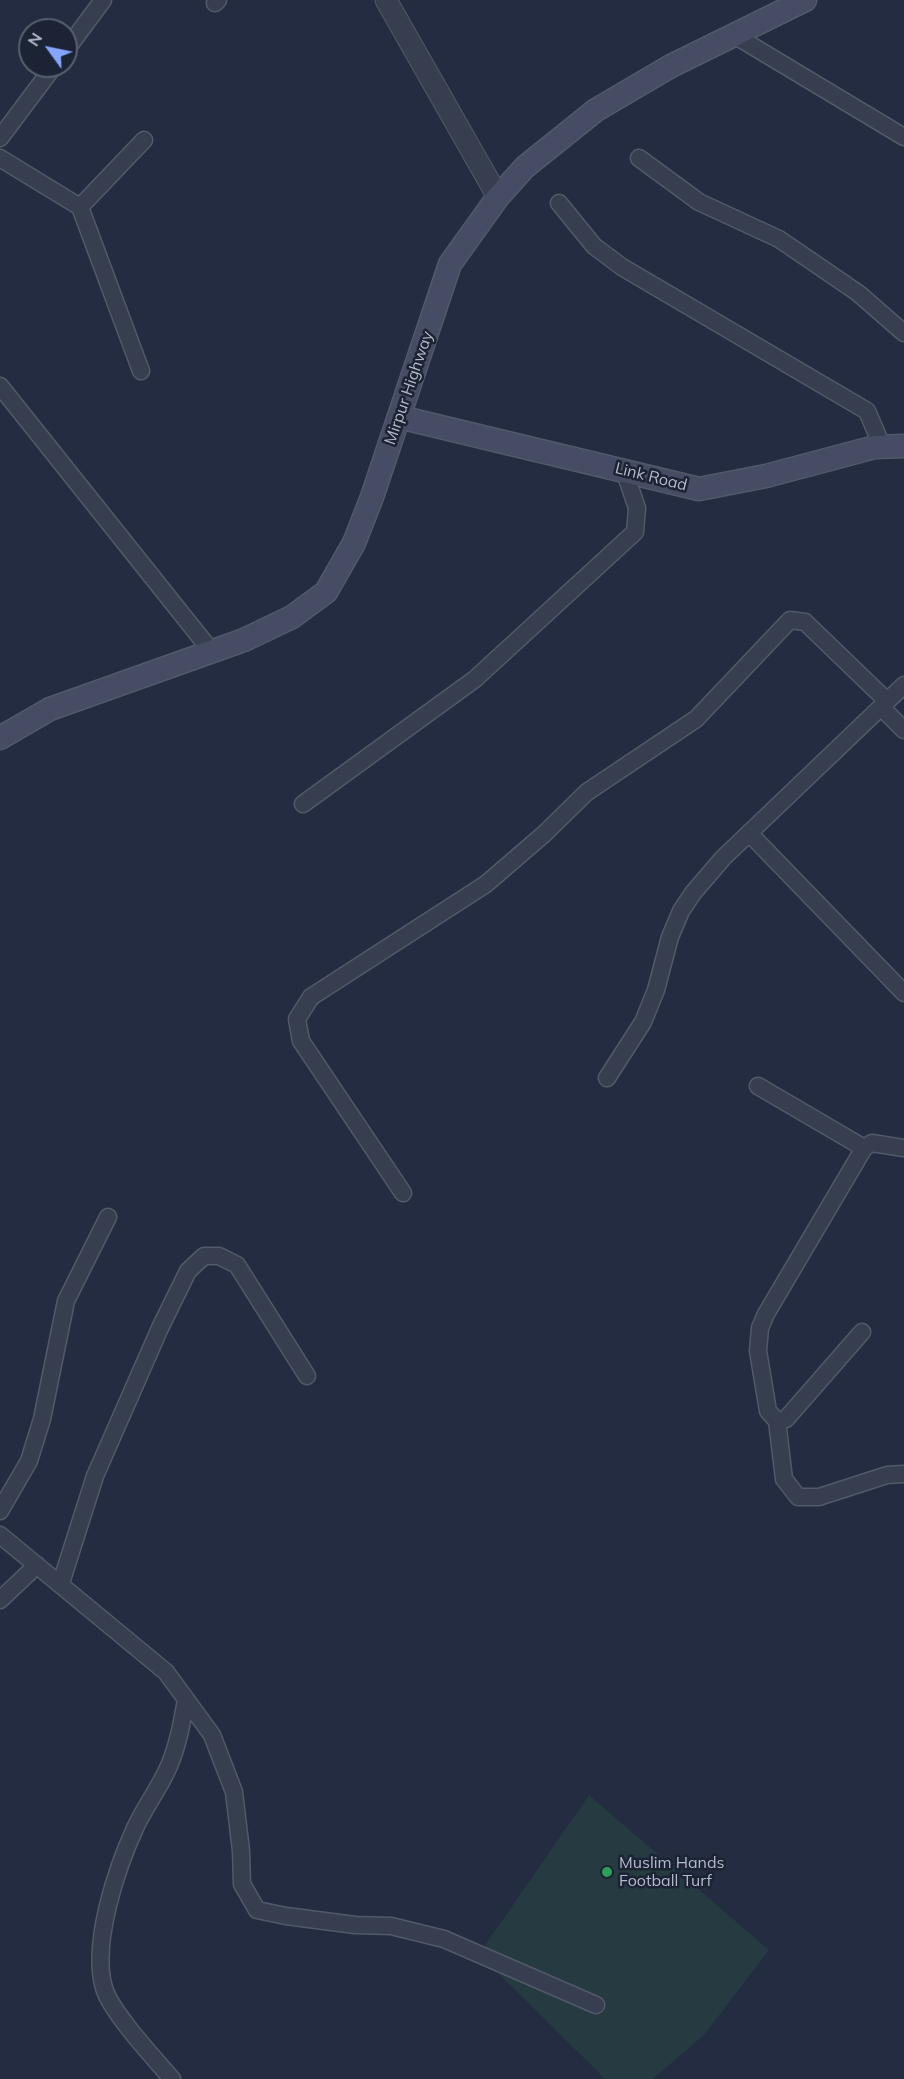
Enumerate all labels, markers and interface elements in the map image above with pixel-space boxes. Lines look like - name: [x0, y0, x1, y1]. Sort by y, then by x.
- north arrow: [18, 18, 78, 78]
- text: N: [23, 29, 46, 50]
- street label: Mirpur Highway: [381, 329, 437, 447]
- street label: Link Road: [613, 459, 689, 495]
- place label: Muslim Hands Football Turf: [619, 1853, 725, 1891]
- marker: Muslim Hands Football Turf: [600, 1865, 614, 1879]

